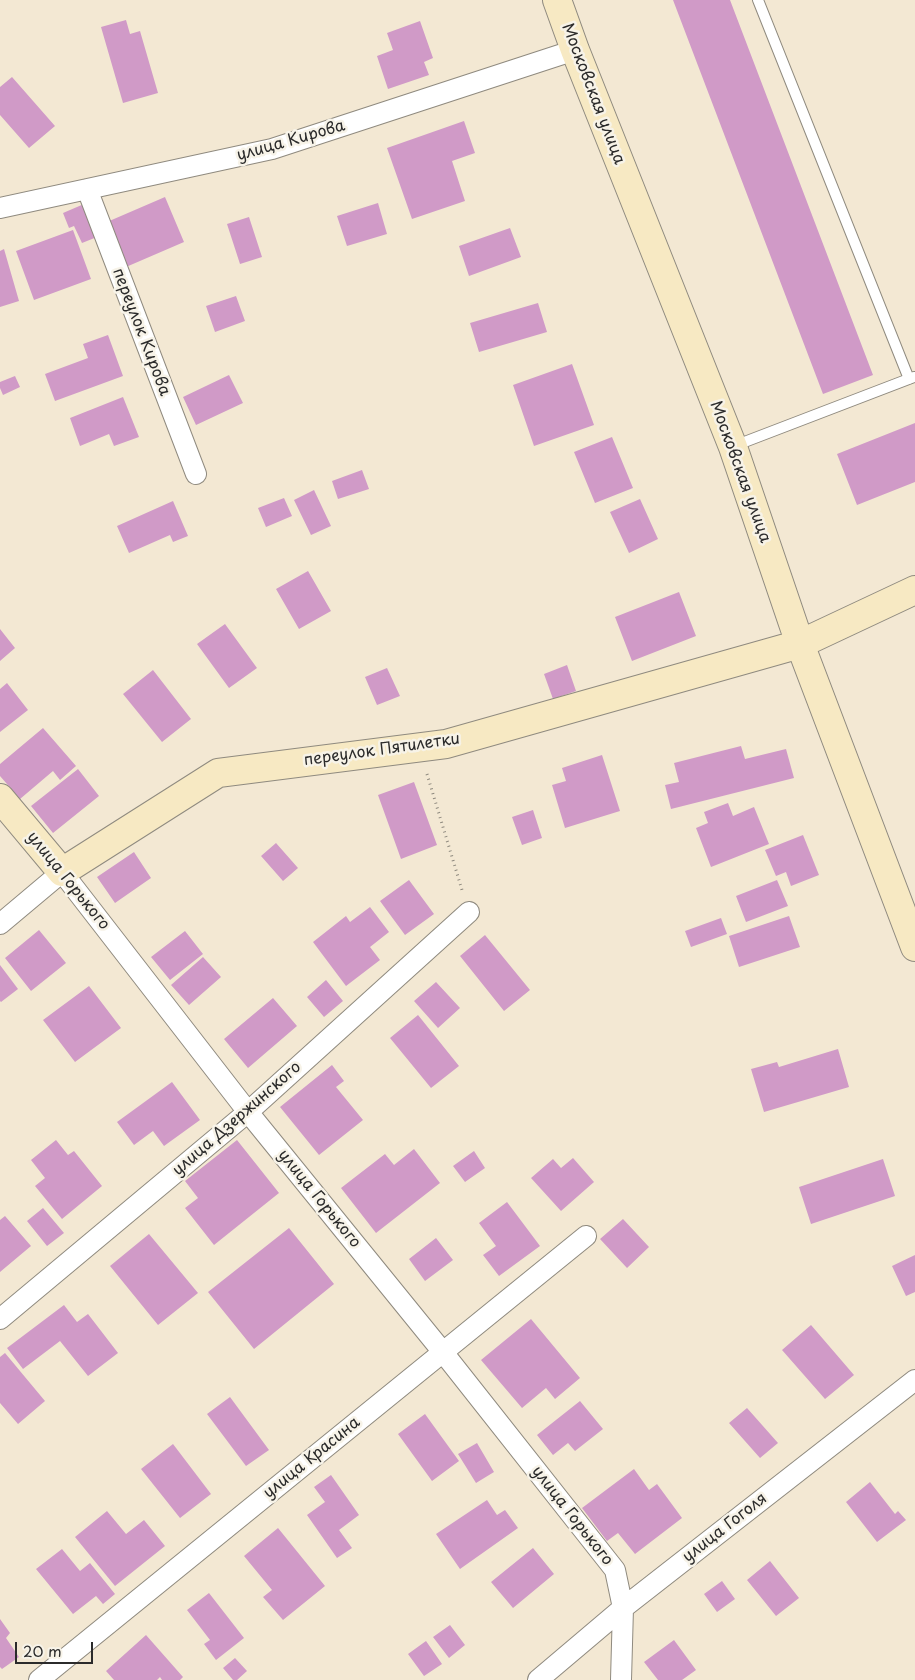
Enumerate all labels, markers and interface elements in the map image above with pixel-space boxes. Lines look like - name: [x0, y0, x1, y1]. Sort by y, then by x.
- street label: Московская улица: [557, 21, 629, 167]
- street label: улица Кирова: [235, 116, 347, 166]
- street label: переулок Кирова: [108, 265, 174, 399]
- street label: Московская улица: [705, 398, 775, 546]
- street label: переулок Пятилетки: [303, 730, 461, 770]
- street label: улица Горького: [22, 828, 114, 934]
- street label: улица Дзержинского: [169, 1058, 305, 1180]
- street label: улица Горького: [273, 1146, 365, 1252]
- street label: улица Красина: [260, 1413, 364, 1503]
- street label: улица Горького: [527, 1462, 617, 1570]
- street label: улица Гоголя: [679, 1489, 771, 1567]
- scale bar: [18, 1632, 95, 1664]
- text: 20 m: [23, 1639, 62, 1662]

